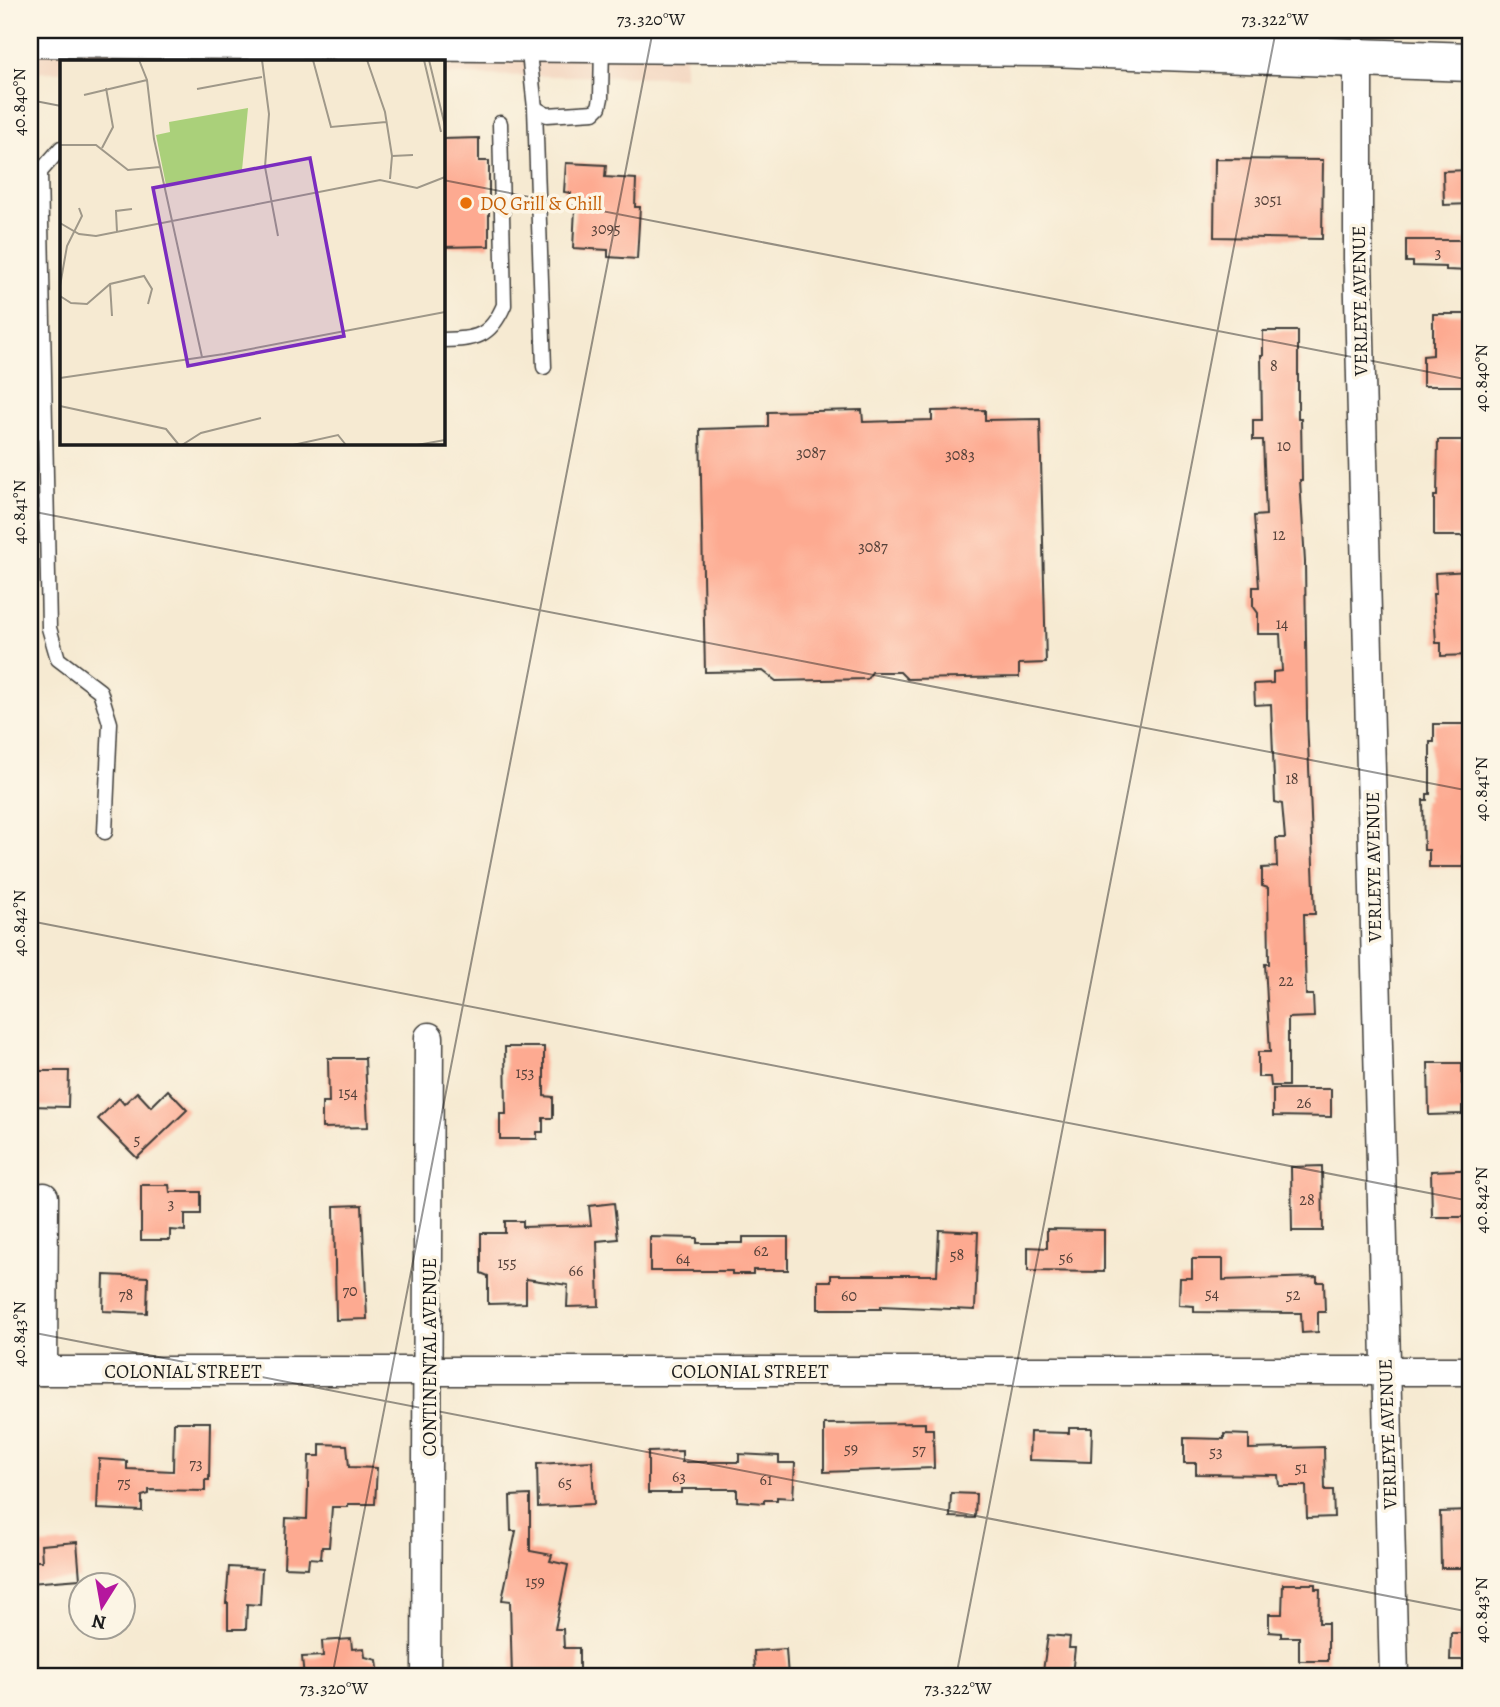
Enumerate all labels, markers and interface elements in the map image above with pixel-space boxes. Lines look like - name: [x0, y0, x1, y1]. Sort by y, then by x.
- text: 73.320°W: [617, 7, 685, 31]
- text: 73.322°W: [1241, 7, 1309, 31]
- inset map: [60, 60, 444, 444]
- text: 40.840°N: [7, 68, 31, 136]
- house number: 3051: [1254, 189, 1282, 211]
- place label: DQ Grill & Chill: [480, 191, 602, 217]
- marker: DQ Grill & Chill: [458, 195, 474, 211]
- house number: 3095: [591, 218, 621, 240]
- street label: VERLEYE AVENUE: [1346, 226, 1374, 377]
- house number: 3: [1435, 242, 1441, 264]
- text: 40.840°N: [1469, 344, 1493, 412]
- house number: 8: [1270, 355, 1278, 377]
- house number: 10: [1277, 435, 1291, 457]
- house number: 3087: [796, 442, 826, 464]
- house number: 3083: [945, 444, 975, 466]
- text: 40.841°N: [7, 480, 31, 544]
- house number: 12: [1272, 524, 1286, 546]
- house number: 3087: [858, 536, 888, 558]
- house number: 14: [1276, 613, 1288, 635]
- text: 40.841°N: [1469, 757, 1493, 821]
- house number: 18: [1285, 768, 1299, 790]
- street label: VERLEYE AVENUE: [1360, 792, 1388, 943]
- text: 40.842°N: [7, 889, 31, 957]
- house number: 22: [1278, 970, 1294, 992]
- house number: 153: [515, 1062, 535, 1084]
- house number: 154: [338, 1082, 358, 1104]
- house number: 26: [1297, 1092, 1312, 1114]
- house number: 5: [134, 1129, 141, 1151]
- text: 40.842°N: [1469, 1166, 1493, 1234]
- house number: 28: [1299, 1189, 1315, 1211]
- house number: 3: [168, 1193, 174, 1215]
- house number: 62: [754, 1240, 769, 1262]
- house number: 58: [950, 1244, 964, 1266]
- house number: 56: [1059, 1247, 1073, 1269]
- house number: 64: [676, 1248, 690, 1270]
- house number: 155: [497, 1252, 517, 1274]
- street label: CONTINENTAL AVENUE: [417, 1258, 443, 1456]
- house number: 66: [569, 1260, 583, 1282]
- house number: 70: [342, 1280, 358, 1302]
- house number: 54: [1205, 1283, 1219, 1305]
- house number: 78: [119, 1284, 133, 1306]
- house number: 52: [1286, 1284, 1301, 1306]
- house number: 60: [841, 1285, 857, 1307]
- text: 40.843°N: [7, 1301, 31, 1367]
- street label: VERLEYE AVENUE: [1372, 1358, 1404, 1511]
- street label: COLONIAL STREET: [104, 1359, 262, 1385]
- street label: COLONIAL STREET: [671, 1359, 829, 1385]
- house number: 59: [844, 1438, 858, 1460]
- house number: 57: [912, 1439, 926, 1461]
- house number: 53: [1209, 1441, 1223, 1463]
- house number: 73: [189, 1453, 203, 1475]
- house number: 51: [1295, 1457, 1308, 1479]
- house number: 63: [672, 1466, 686, 1488]
- house number: 61: [760, 1469, 773, 1491]
- house number: 75: [117, 1472, 131, 1494]
- house number: 65: [558, 1472, 572, 1494]
- north arrow: [66, 1570, 136, 1640]
- house number: 159: [525, 1571, 545, 1593]
- text: 40.843°N: [1469, 1577, 1493, 1643]
- text: N: [90, 1608, 108, 1636]
- text: 73.320°W: [300, 1676, 368, 1700]
- text: 73.322°W: [924, 1676, 992, 1700]

